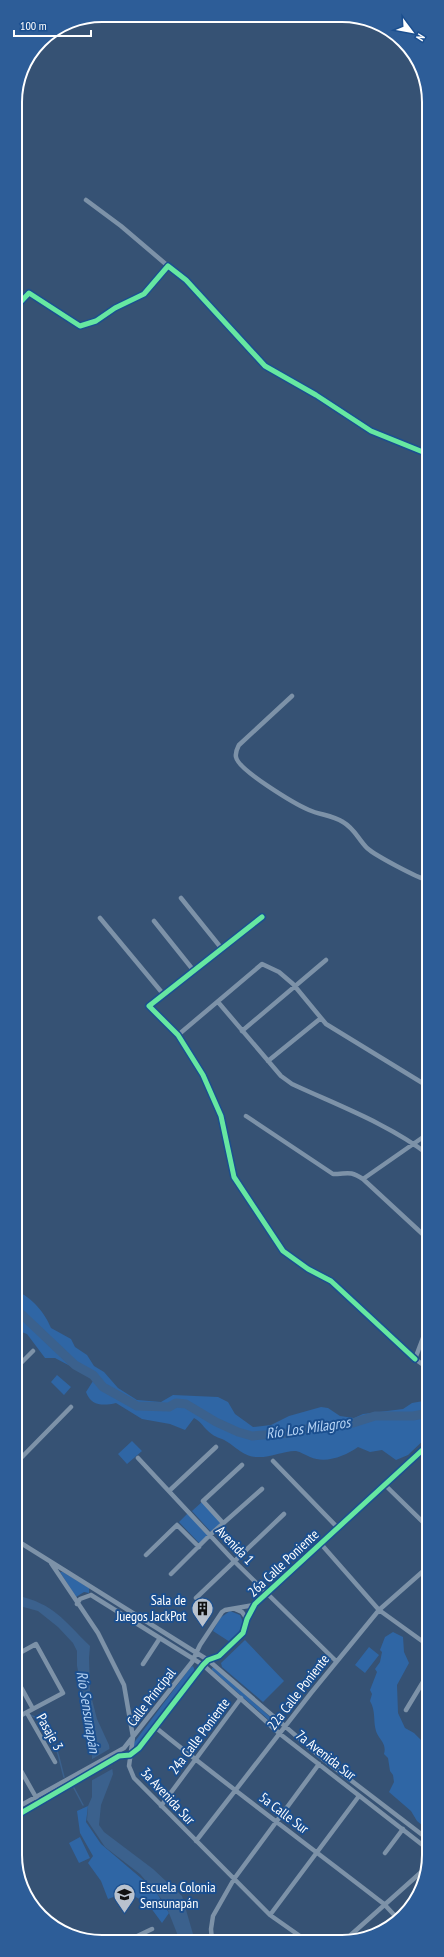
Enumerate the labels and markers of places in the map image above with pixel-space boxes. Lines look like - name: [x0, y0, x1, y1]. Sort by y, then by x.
- place label: Sala de Juegos JackPot: [115, 1591, 186, 1625]
- building icon: Sala de Juegos JackPot: [189, 1595, 215, 1628]
- place label: Escuela Colonia Sensunapán: [140, 1878, 216, 1912]
- school or university icon: Escuela Colonia Sensunapán: [112, 1882, 138, 1915]

